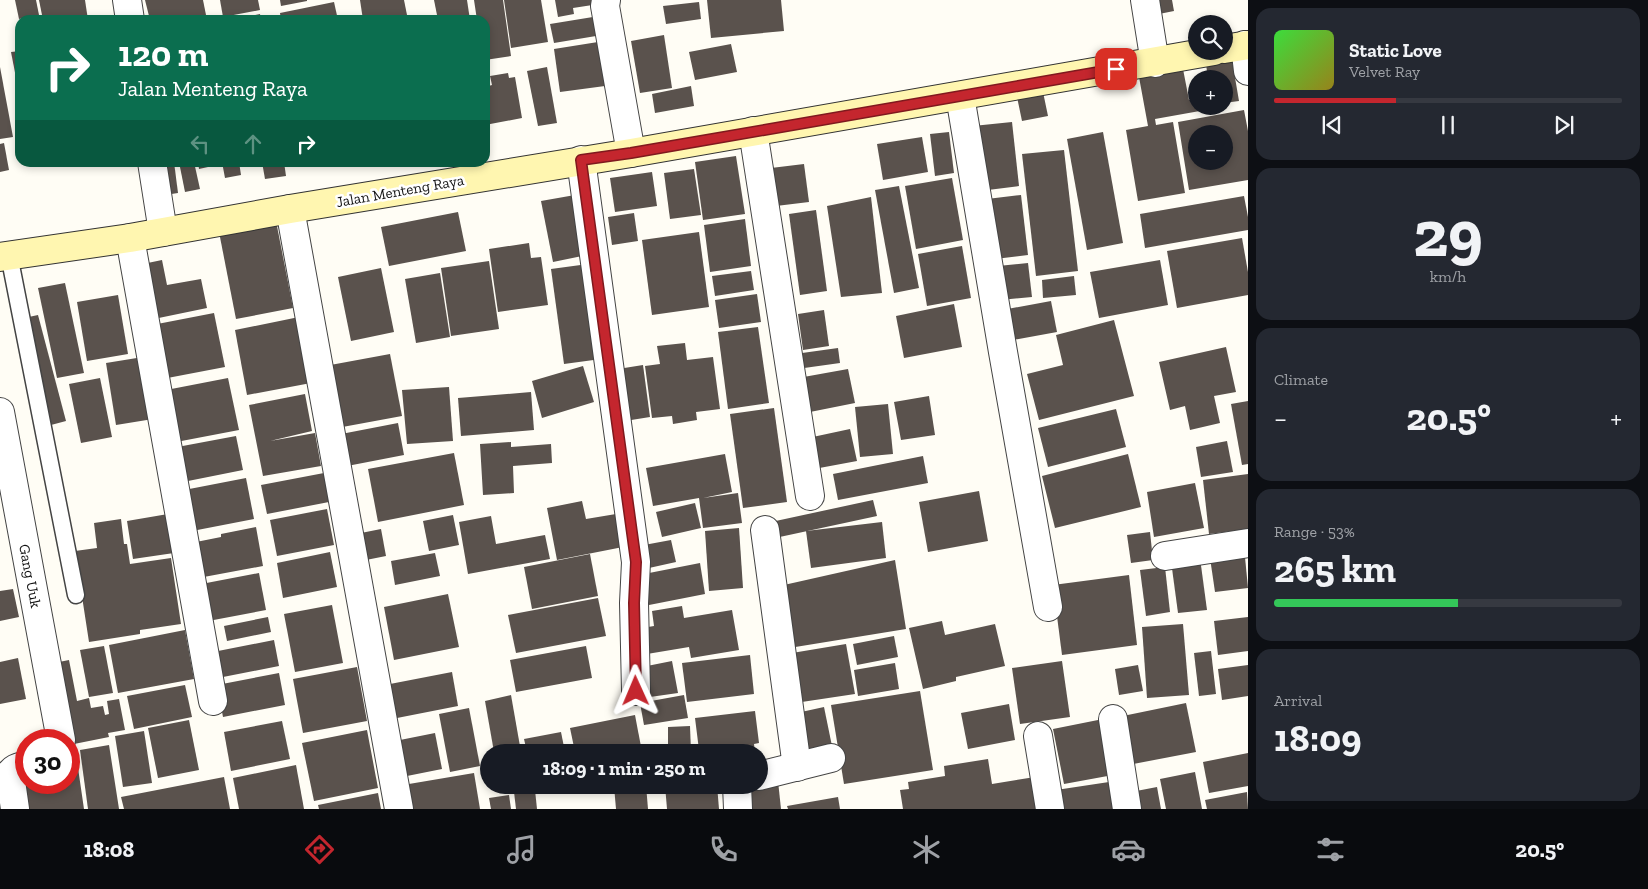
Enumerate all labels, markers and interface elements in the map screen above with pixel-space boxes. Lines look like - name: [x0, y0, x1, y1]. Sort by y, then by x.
- map controls: [1188, 15, 1233, 170]
- button: search: [1188, 15, 1233, 60]
- text: 120 m: [118, 33, 208, 75]
- icon: right: [35, 35, 100, 100]
- text: Static Love: [1349, 39, 1442, 62]
- pin: [1095, 48, 1137, 90]
- icon: arrive: [1102, 55, 1130, 83]
- text: Velvet Ray: [1349, 62, 1420, 81]
- button: +: [1188, 70, 1233, 115]
- text: Jalan Menteng Raya: [118, 75, 308, 102]
- icon: previous: [1318, 111, 1346, 139]
- icon: pause: [1434, 111, 1462, 139]
- icon: next: [1550, 111, 1578, 139]
- button: −: [1188, 125, 1233, 170]
- icon: left: [186, 130, 214, 158]
- icon: ahead: [239, 130, 267, 158]
- icon: right: [292, 130, 320, 158]
- street label: Jalan Menteng Raya: [335, 171, 465, 211]
- text: 29: [1413, 195, 1483, 273]
- text: km/h: [1430, 267, 1466, 286]
- text: Climate: [1274, 370, 1328, 389]
- text: 20.5°: [1406, 394, 1491, 440]
- text: −: [1274, 402, 1287, 435]
- text: +: [1610, 402, 1622, 435]
- text: Range · 53%: [1274, 522, 1355, 541]
- street label: Gang Uuk: [15, 543, 45, 610]
- text: 265 km: [1274, 546, 1396, 592]
- position arrow: [609, 664, 661, 716]
- text: Arrival: [1274, 691, 1322, 710]
- text: 18:09: [1274, 715, 1361, 761]
- speed limit sign: 30: [15, 729, 80, 794]
- text: 18:09 · 1 min · 250 m: [543, 757, 705, 780]
- icon: directions: [302, 832, 337, 867]
- icon: music: [504, 832, 539, 867]
- icon: phone: [706, 832, 741, 867]
- icon: climate: [909, 832, 944, 867]
- icon: car: [1111, 832, 1146, 867]
- icon: filters: [1313, 832, 1348, 867]
- text: 18:08: [84, 836, 134, 863]
- text: 20.5°: [1515, 836, 1564, 863]

